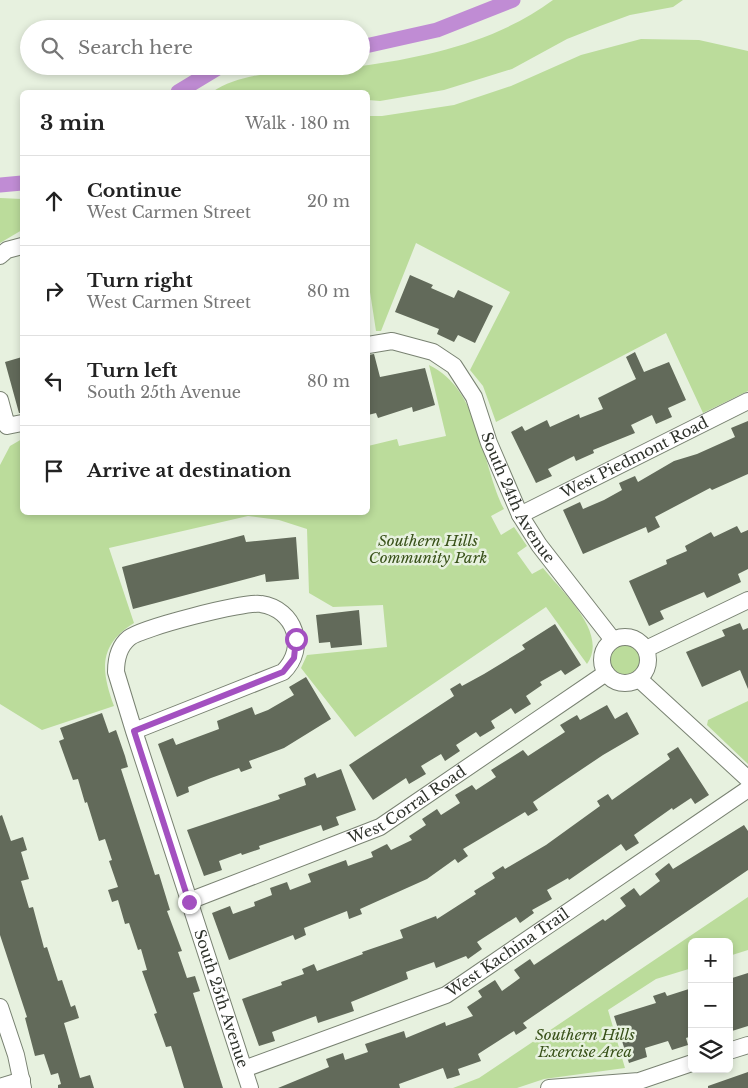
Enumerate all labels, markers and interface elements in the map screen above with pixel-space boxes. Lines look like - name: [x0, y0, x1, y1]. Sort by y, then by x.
- search box: [20, 20, 370, 75]
- icon: search: [38, 34, 66, 62]
- text: Search here: [78, 36, 193, 59]
- text: 3 min: [40, 110, 105, 136]
- text: Walk · 180 m: [245, 113, 350, 133]
- text: Continue: [87, 179, 182, 202]
- icon: ahead: [40, 187, 68, 215]
- text: 20 m: [307, 191, 350, 211]
- text: West Carmen Street: [87, 202, 251, 222]
- text: Turn right: [87, 269, 193, 292]
- icon: right: [40, 277, 68, 305]
- text: 80 m: [307, 281, 350, 301]
- text: West Carmen Street: [87, 292, 251, 312]
- text: Turn left: [87, 359, 178, 382]
- icon: left: [40, 367, 68, 395]
- text: 80 m: [307, 371, 350, 391]
- text: South 25th Avenue: [87, 382, 241, 402]
- street label: West Piedmont Road: [557, 413, 711, 503]
- street label: South 24th Avenue: [477, 430, 559, 566]
- icon: arrive: [40, 457, 68, 485]
- text: Arrive at destination: [87, 459, 291, 482]
- park label: Southern Hills Community Park: [369, 531, 487, 567]
- route start: [285, 628, 308, 651]
- street label: West Corral Road: [344, 761, 469, 848]
- route end: [178, 891, 201, 914]
- street label: West Kachina Trail: [442, 904, 573, 1001]
- street label: South 25th Avenue: [190, 927, 253, 1070]
- map controls: [688, 938, 733, 1073]
- button: +: [688, 938, 733, 983]
- button: −: [688, 983, 733, 1028]
- park label: Southern Hills Exercise Area: [535, 1025, 635, 1061]
- button: layers: [688, 1028, 733, 1073]

